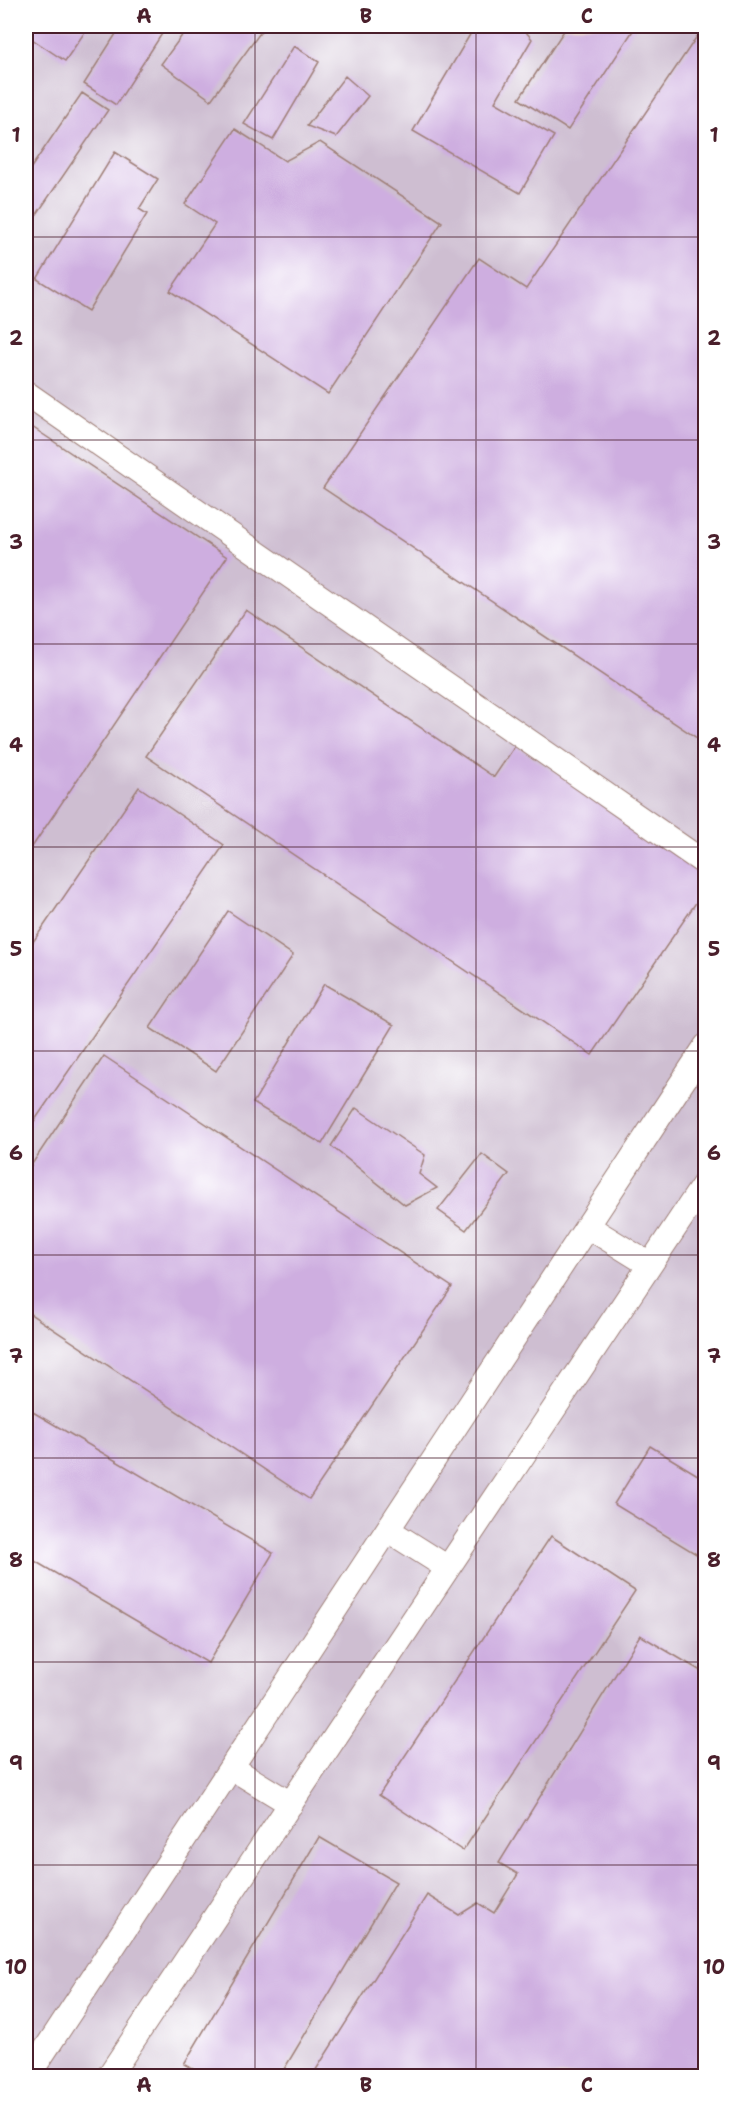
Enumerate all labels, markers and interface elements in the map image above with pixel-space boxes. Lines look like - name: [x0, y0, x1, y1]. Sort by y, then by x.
- text: A: [136, 3, 152, 29]
- text: B: [360, 3, 372, 29]
- text: C: [581, 3, 593, 29]
- text: 1: [11, 122, 21, 148]
- text: 1: [709, 122, 719, 148]
- text: 2: [9, 325, 23, 351]
- text: 2: [707, 325, 721, 351]
- text: 3: [9, 529, 23, 555]
- text: 3: [707, 529, 721, 555]
- text: 4: [9, 732, 23, 758]
- text: 4: [707, 732, 721, 758]
- text: 5: [10, 936, 22, 962]
- text: 5: [708, 936, 720, 962]
- text: 6: [9, 1140, 23, 1166]
- text: 6: [707, 1140, 721, 1166]
- text: 7: [9, 1343, 23, 1369]
- text: 7: [707, 1343, 721, 1369]
- text: 8: [9, 1547, 23, 1573]
- text: 8: [707, 1547, 721, 1573]
- text: 9: [9, 1750, 23, 1776]
- text: 9: [707, 1750, 721, 1776]
- text: 10: [5, 1954, 27, 1980]
- text: 10: [703, 1954, 725, 1980]
- text: A: [136, 2072, 152, 2098]
- text: B: [360, 2072, 372, 2098]
- text: C: [581, 2072, 593, 2098]

